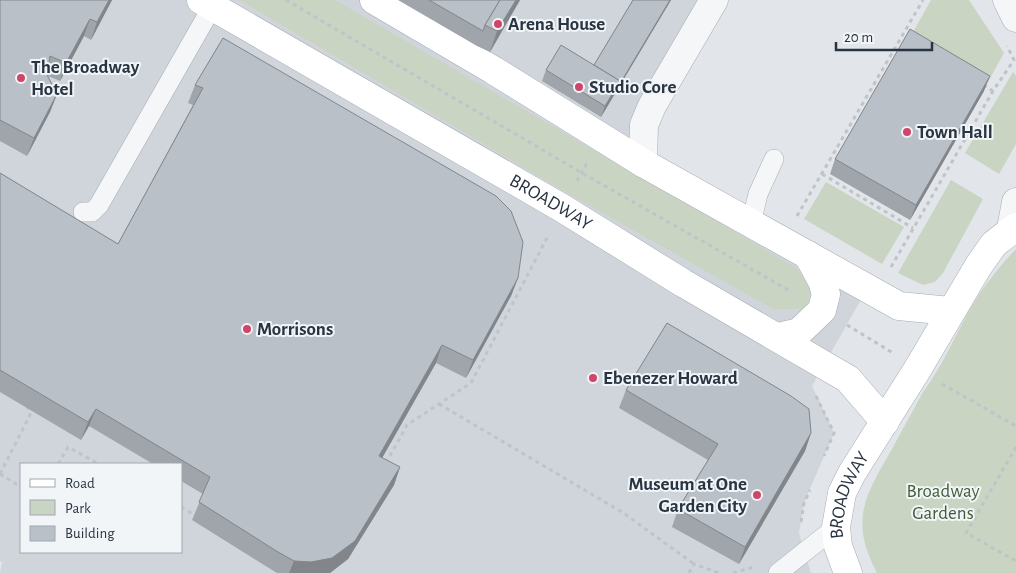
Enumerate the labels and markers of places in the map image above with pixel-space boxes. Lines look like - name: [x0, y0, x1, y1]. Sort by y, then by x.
- place label: Arena House: [508, 15, 605, 34]
- marker: Arena House: [492, 18, 504, 30]
- place label: The Broadway Hotel: [31, 58, 140, 99]
- marker: The Broadway Hotel: [15, 72, 27, 84]
- place label: Studio Core: [589, 78, 676, 97]
- marker: Studio Core: [573, 81, 585, 93]
- place label: Town Hall: [917, 123, 993, 142]
- marker: Town Hall: [901, 126, 913, 138]
- place label: Morrisons: [257, 320, 333, 339]
- marker: Morrisons: [241, 323, 253, 335]
- place label: Ebenezer Howard: [603, 369, 738, 388]
- marker: Ebenezer Howard: [587, 372, 599, 384]
- place label: Museum at One Garden City: [628, 475, 748, 516]
- marker: Museum at One Garden City: [751, 489, 763, 501]

